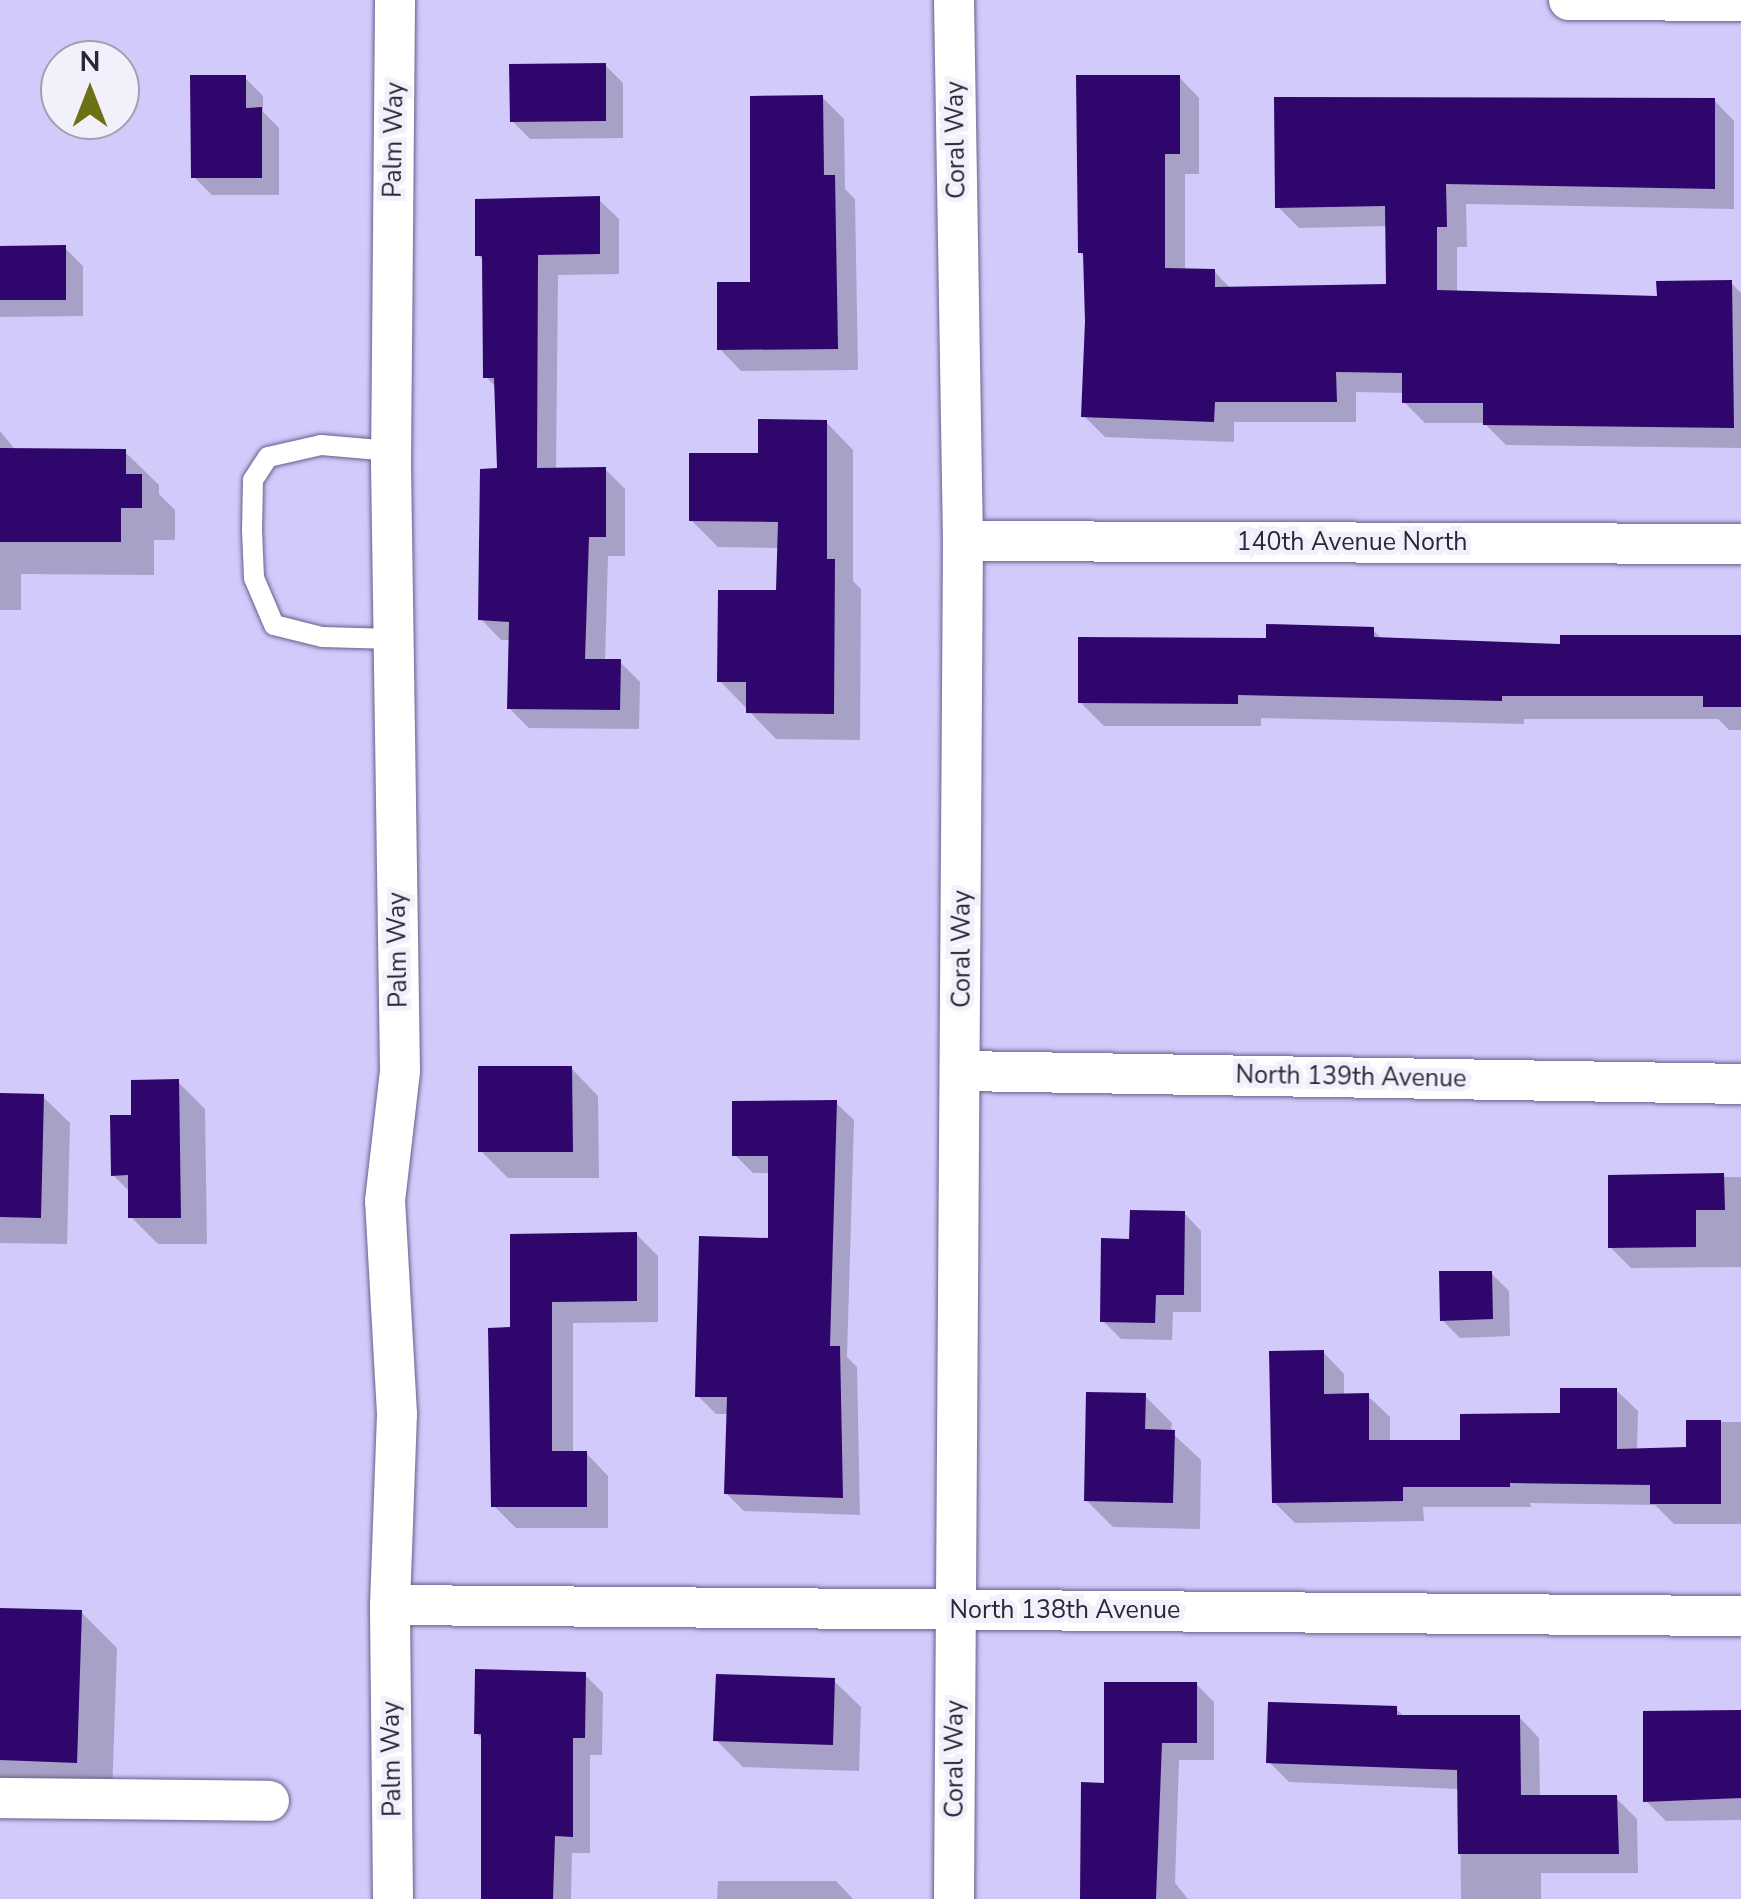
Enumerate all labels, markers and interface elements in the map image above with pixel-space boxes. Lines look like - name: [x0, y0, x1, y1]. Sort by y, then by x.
- north arrow: [40, 40, 140, 140]
- text: N: [80, 43, 100, 81]
- street label: Coral Way: [940, 81, 972, 199]
- street label: Palm Way: [378, 82, 410, 198]
- street label: 140th Avenue North: [1237, 527, 1467, 557]
- street label: Coral Way: [947, 890, 977, 1008]
- street label: Palm Way: [382, 892, 414, 1008]
- street label: North 139th Avenue: [1235, 1060, 1467, 1094]
- street label: North 138th Avenue: [950, 1595, 1180, 1625]
- street label: Coral Way: [940, 1700, 970, 1818]
- street label: Palm Way: [376, 1701, 408, 1817]

